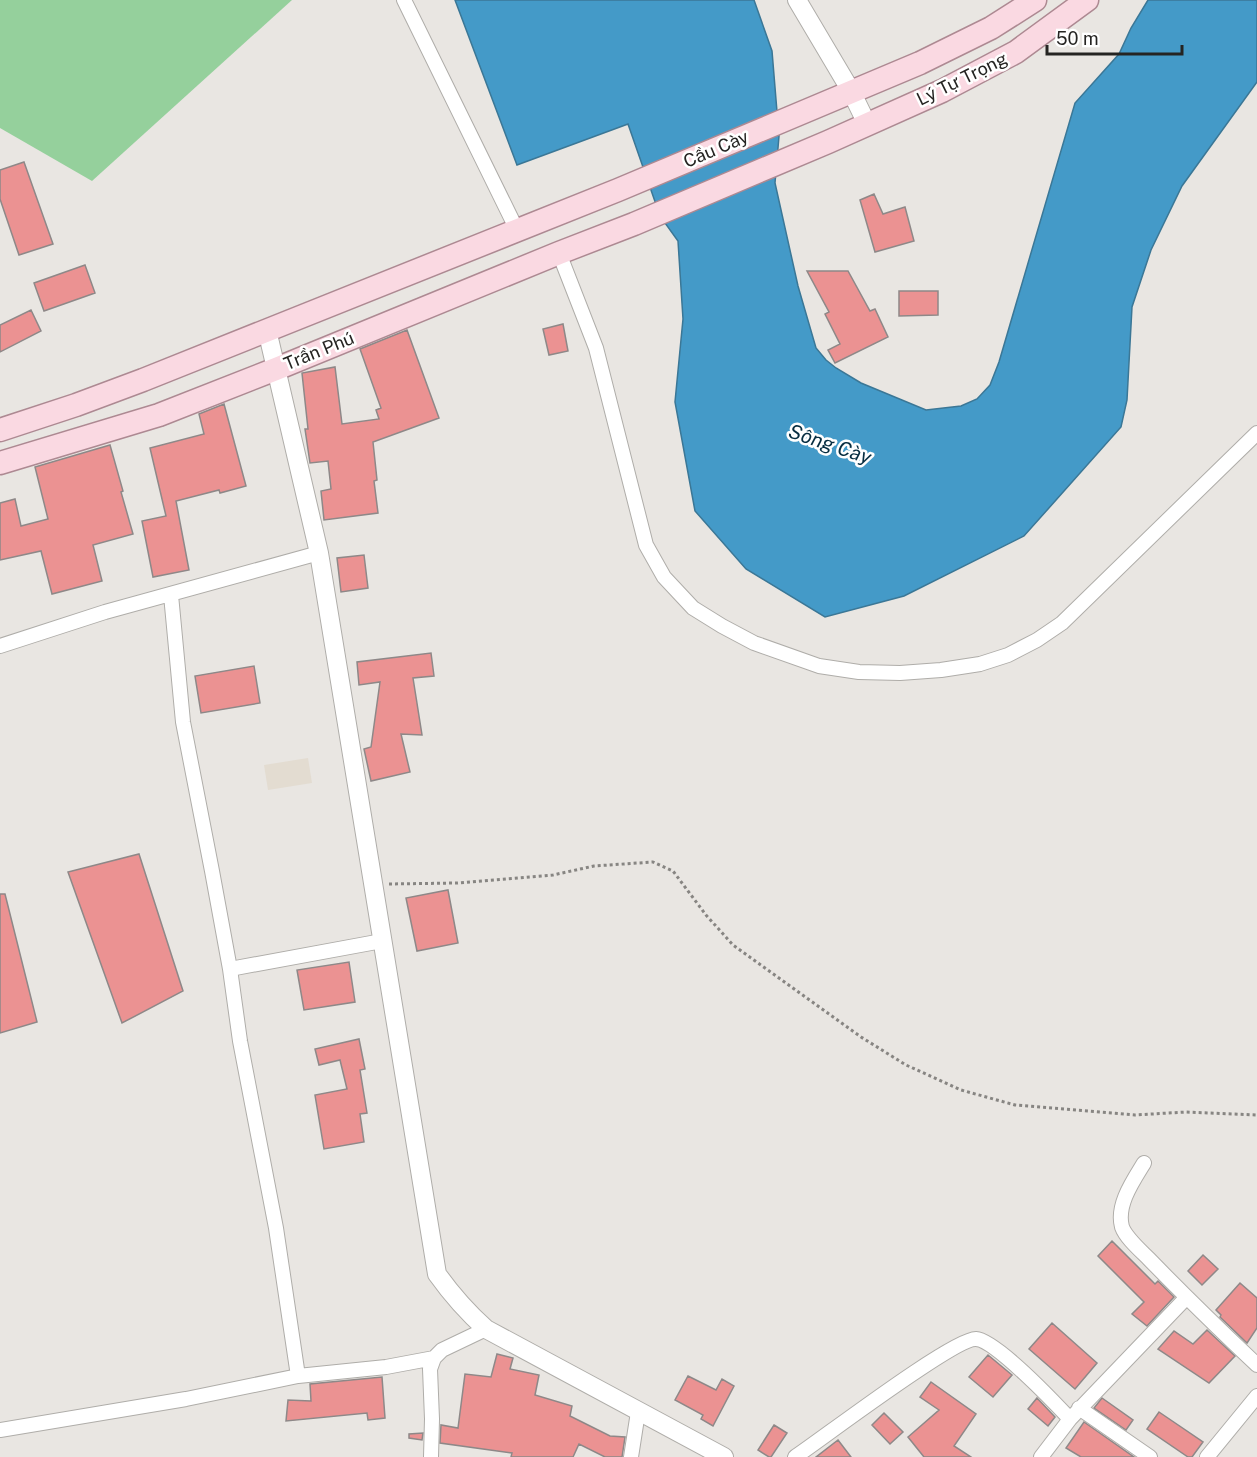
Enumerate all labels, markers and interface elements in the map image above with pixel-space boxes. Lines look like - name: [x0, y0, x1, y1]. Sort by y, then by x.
- scale bar: [1047, 18, 1182, 56]
- text: 50 m: [1056, 28, 1099, 49]
- street label: Lý Tự Trọng: [913, 48, 1011, 110]
- street label: Cầu Cày: [680, 125, 752, 172]
- street label: Trần Phú: [281, 327, 357, 374]
- water label: Sông Cày: [785, 419, 875, 470]

